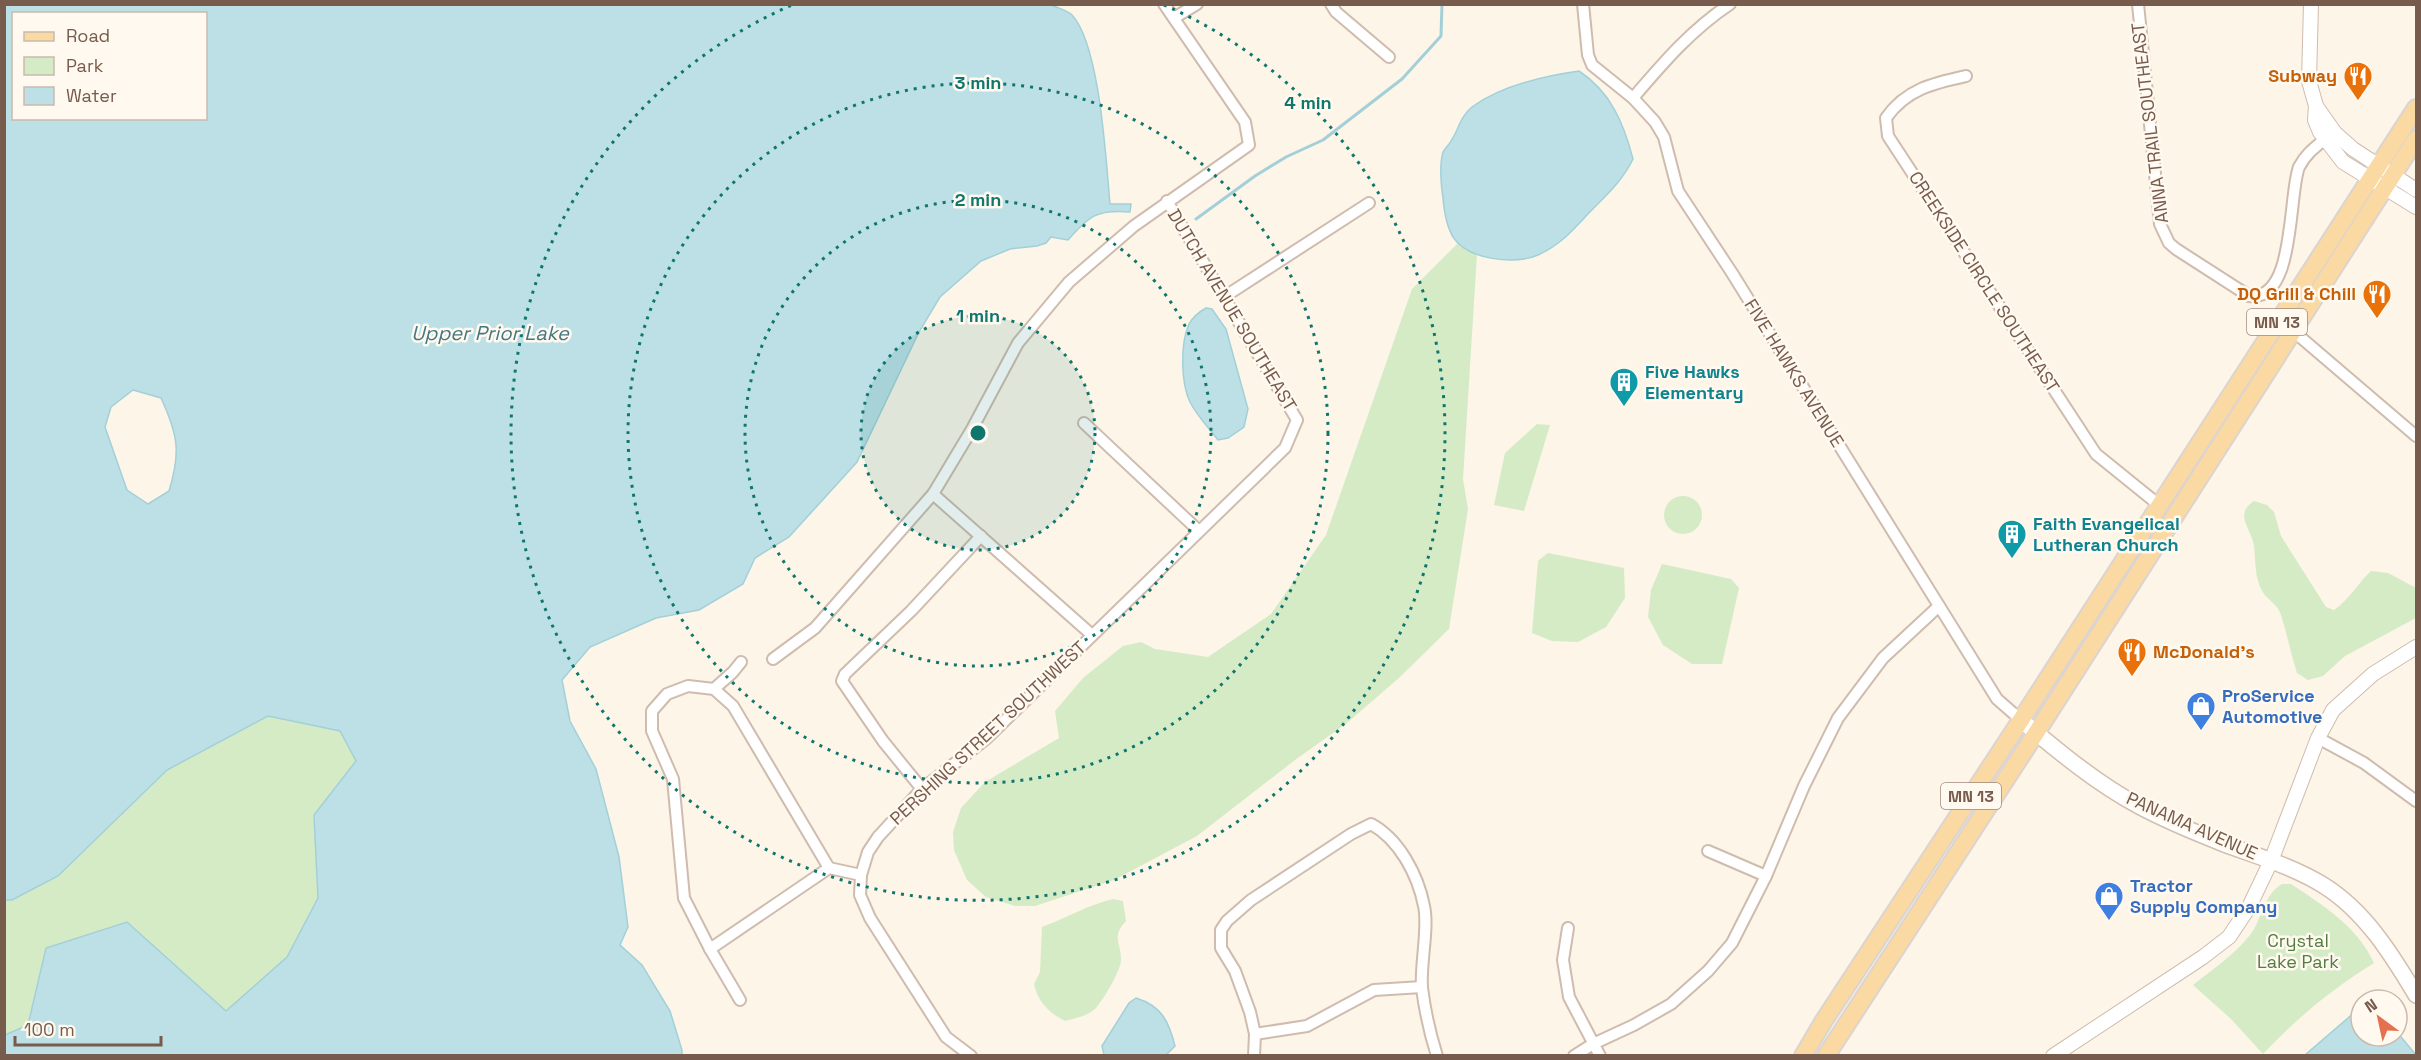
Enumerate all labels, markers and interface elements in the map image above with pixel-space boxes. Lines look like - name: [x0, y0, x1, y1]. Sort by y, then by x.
- legend: [12, 12, 207, 120]
- street label: ANNA TRAIL SOUTHEAST: [2126, 21, 2173, 225]
- text: Road: [66, 24, 110, 47]
- text: Park: [66, 54, 104, 77]
- restaurant icon: Subway: [2342, 60, 2374, 102]
- place label: Subway: [2268, 64, 2337, 87]
- text: 3 min: [955, 71, 1001, 94]
- text: Water: [66, 84, 117, 107]
- text: 4 min: [1284, 91, 1332, 114]
- street label: CREEKSIDE CIRCLE SOUTHEAST: [1904, 167, 2065, 397]
- text: 2 min: [955, 188, 1001, 211]
- street label: DUTCH AVENUE SOUTHEAST: [1163, 204, 1302, 415]
- restaurant icon: DQ Grill & Chill: [2361, 278, 2393, 320]
- place label: DQ Grill & Chill: [2237, 282, 2356, 305]
- street label: FIVE HAWKS AVENUE: [1739, 294, 1849, 451]
- text: 1 min: [956, 304, 1000, 327]
- road number: MN 13: [2247, 309, 2307, 335]
- water label: Upper Prior Lake: [411, 320, 570, 346]
- place label: Five Hawks Elementary: [1645, 360, 1744, 404]
- building icon: Five Hawks Elementary: [1608, 366, 1640, 408]
- centre of rings: [968, 423, 988, 443]
- place label: Faith Evangelical Lutheran Church: [2033, 512, 2180, 556]
- building icon: Faith Evangelical Lutheran Church: [1996, 518, 2028, 560]
- street label: PERSHING STREET SOUTHWEST: [885, 635, 1091, 830]
- restaurant icon: McDonald's: [2116, 636, 2148, 678]
- place label: McDonald's: [2153, 640, 2255, 663]
- place label: ProService Automotive: [2222, 684, 2323, 728]
- shop icon: ProService Automotive: [2185, 690, 2217, 732]
- road number: MN 13: [1941, 783, 2001, 809]
- street label: PANAMA AVENUE: [2123, 786, 2261, 865]
- place label: Tractor Supply Company: [2130, 874, 2277, 918]
- shop icon: Tractor Supply Company: [2093, 880, 2125, 922]
- park label: Crystal Lake Park: [2257, 929, 2339, 973]
- north arrow: [2349, 988, 2409, 1048]
- text: N: [2361, 994, 2381, 1018]
- scale bar: [15, 1009, 160, 1047]
- text: 100 m: [24, 1018, 75, 1041]

